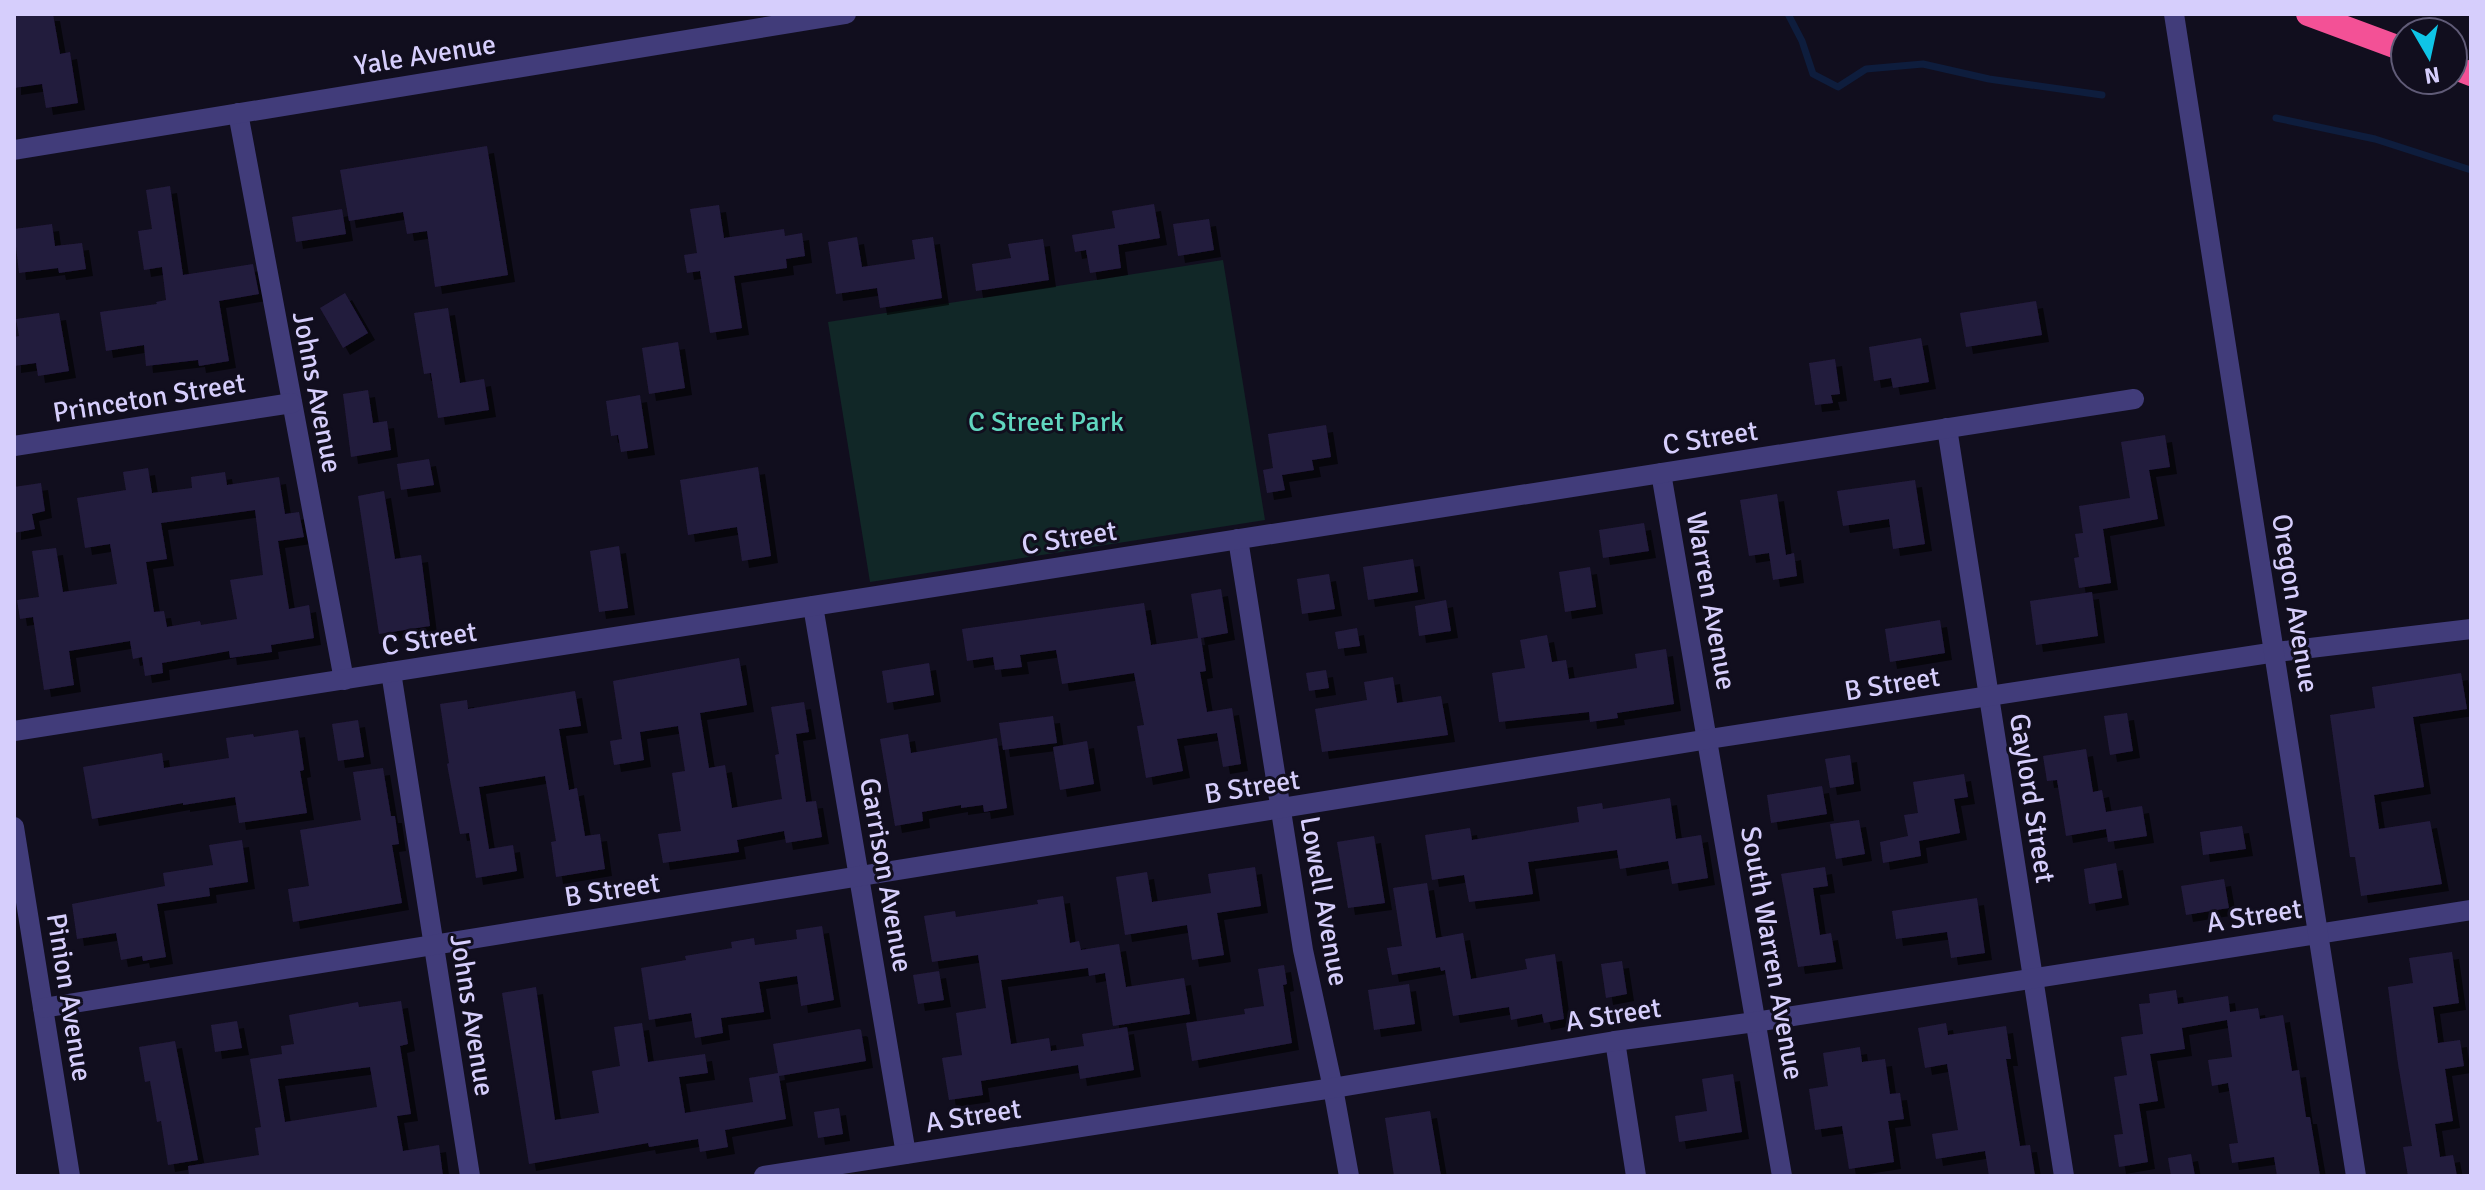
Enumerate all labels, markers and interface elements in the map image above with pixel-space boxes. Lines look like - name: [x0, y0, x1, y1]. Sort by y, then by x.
- north arrow: [2389, 16, 2469, 96]
- street label: Yale Avenue: [352, 27, 498, 83]
- text: N: [2422, 61, 2442, 90]
- street label: Johns Avenue: [285, 309, 349, 476]
- street label: Princeton Street: [50, 366, 248, 430]
- park label: C Street Park: [968, 405, 1124, 439]
- street label: C Street: [1660, 414, 1760, 462]
- street label: Warren Avenue: [1679, 510, 1743, 693]
- street label: Oregon Avenue: [2264, 511, 2326, 695]
- street label: C Street: [1019, 514, 1119, 562]
- street label: C Street: [379, 615, 479, 663]
- street label: B Street: [1842, 660, 1942, 708]
- street label: Gaylord Street: [2002, 711, 2062, 886]
- street label: B Street: [1202, 763, 1302, 811]
- street label: Garrison Avenue: [852, 775, 920, 975]
- street label: Lowell Avenue: [1292, 814, 1356, 989]
- street label: South Warren Avenue: [1733, 824, 1811, 1083]
- street label: B Street: [562, 866, 662, 914]
- street label: A Street: [2204, 892, 2305, 940]
- street label: Pinion Avenue: [39, 911, 99, 1084]
- street label: Johns Avenue: [442, 932, 502, 1099]
- street label: A Street: [1563, 991, 1664, 1039]
- street label: A Street: [923, 1092, 1024, 1140]

